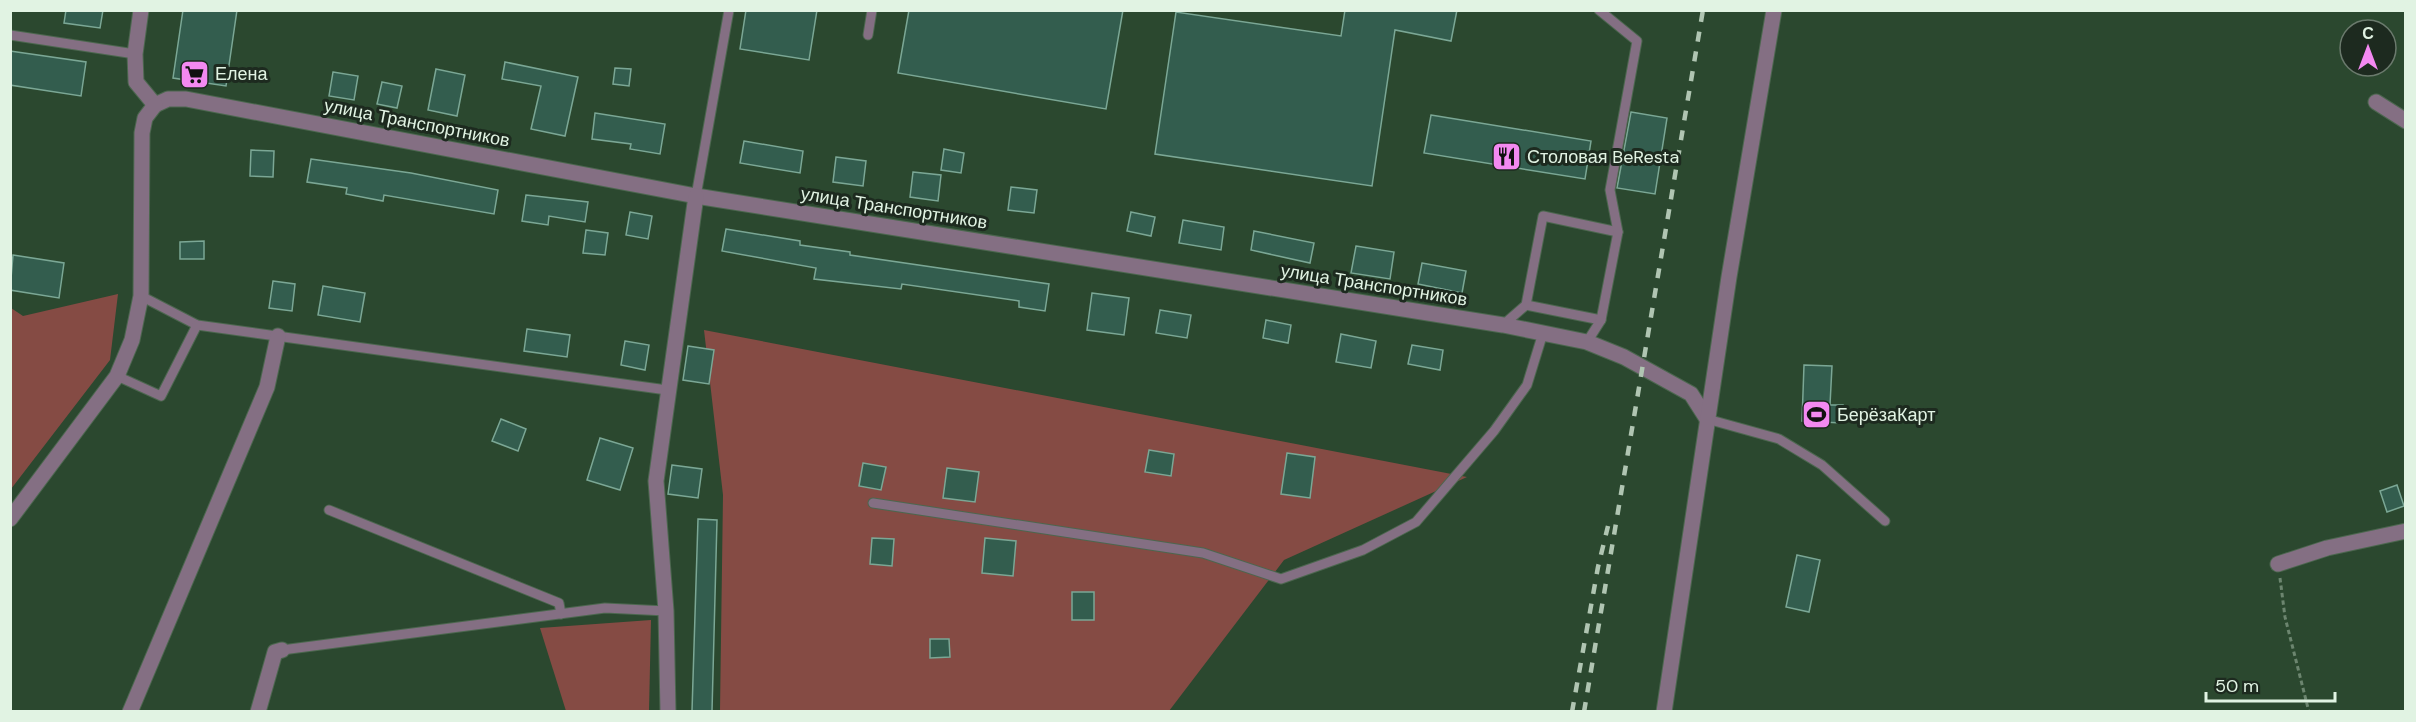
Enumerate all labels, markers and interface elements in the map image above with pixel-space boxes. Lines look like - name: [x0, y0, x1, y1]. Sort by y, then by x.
- north arrow: [2338, 18, 2398, 78]
- text: С: [2362, 23, 2374, 44]
- supermarket icon: Елена: [178, 58, 210, 90]
- place label: Елена: [215, 62, 268, 86]
- street label: улица Транспортников: [322, 93, 512, 153]
- restaurant icon: Столовая BeResta: [1490, 141, 1522, 173]
- place label: Столовая BeResta: [1527, 145, 1679, 169]
- street label: улица Транспортников: [799, 181, 989, 235]
- street label: улица Транспортников: [1279, 258, 1469, 312]
- sports icon: БерёзаКарт: [1800, 399, 1832, 431]
- place label: БерёзаКарт: [1837, 403, 1935, 427]
- scale bar: [2206, 665, 2335, 703]
- text: 50 m: [2215, 674, 2259, 698]

